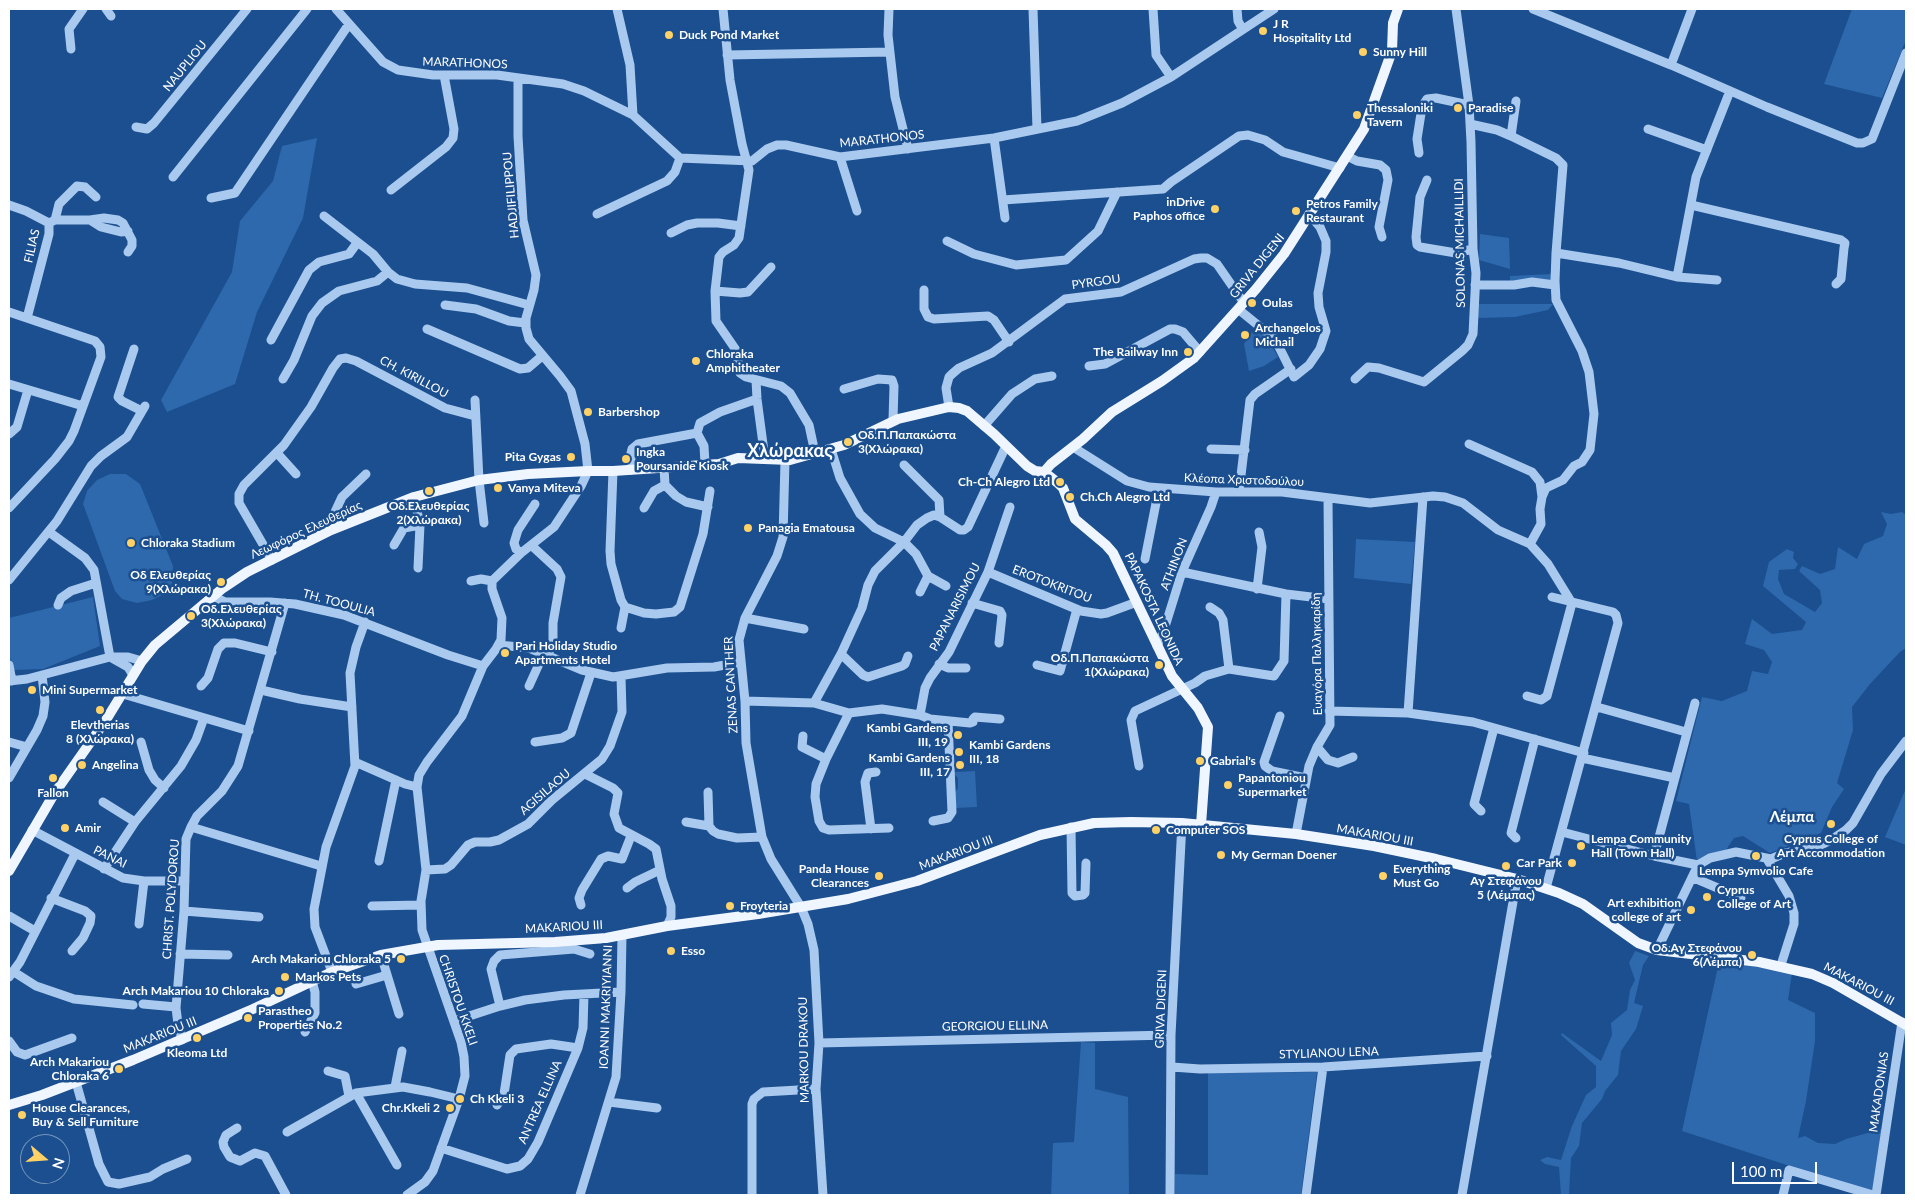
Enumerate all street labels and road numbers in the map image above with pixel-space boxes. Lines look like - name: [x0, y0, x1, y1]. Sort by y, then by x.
- street label: NAUPLIOU: [160, 38, 210, 94]
- street label: MARATHONOS: [422, 54, 508, 72]
- street label: MARATHONOS: [839, 127, 925, 151]
- street label: HADJIFILIPPOU: [500, 151, 522, 239]
- street label: SOLONAS MICHAILLIDI: [1452, 178, 1468, 308]
- street label: FILIAS: [21, 228, 43, 264]
- street label: GRIVA DIGENI: [1227, 231, 1287, 301]
- street label: PYRGOU: [1071, 271, 1121, 293]
- street label: CH. KIRILLOU: [377, 353, 451, 401]
- street label: Κλέοπα Χριστοδούλου: [1184, 471, 1304, 489]
- street label: Λεωφόρος Ελευθερίας: [248, 498, 364, 562]
- street label: ATHINON: [1157, 536, 1191, 592]
- street label: PAPAKOSTA LEONIDA: [1122, 550, 1186, 668]
- street label: PAPANARISIMOU: [927, 560, 983, 654]
- street label: EROTOKRITOU: [1010, 562, 1094, 606]
- street label: TH. TOOULIA: [301, 586, 377, 620]
- street label: Ευαγόρα Παλληκαρίδη: [1309, 593, 1325, 715]
- street label: ZENAS CANTHER: [721, 636, 741, 734]
- street label: AGISILAOU: [517, 766, 573, 818]
- street label: MAKARIOU III: [1335, 821, 1415, 849]
- street label: MAKARIOU III: [917, 832, 995, 874]
- street label: CHRIST. POLYDOROU: [160, 838, 182, 960]
- street label: PANAI: [91, 843, 129, 871]
- street label: MAKARIOU III: [525, 918, 603, 936]
- street label: IOANNI MAKRIYIANNI: [597, 945, 615, 1069]
- street label: CHRISTOU KKELI: [436, 953, 480, 1047]
- street label: MAKARIOU III: [1821, 959, 1897, 1009]
- street label: GRIVA DIGENI: [1152, 969, 1170, 1049]
- street label: MARKOU DRAKOU: [796, 997, 812, 1103]
- street label: MAKARIOU III: [121, 1014, 199, 1056]
- street label: GEORGIOU ELLINA: [942, 1018, 1048, 1034]
- street label: STYLIANOU LENA: [1279, 1044, 1379, 1062]
- street label: MAKADONIAS: [1866, 1051, 1892, 1133]
- street label: ANTREA ELLINA: [515, 1058, 565, 1146]

